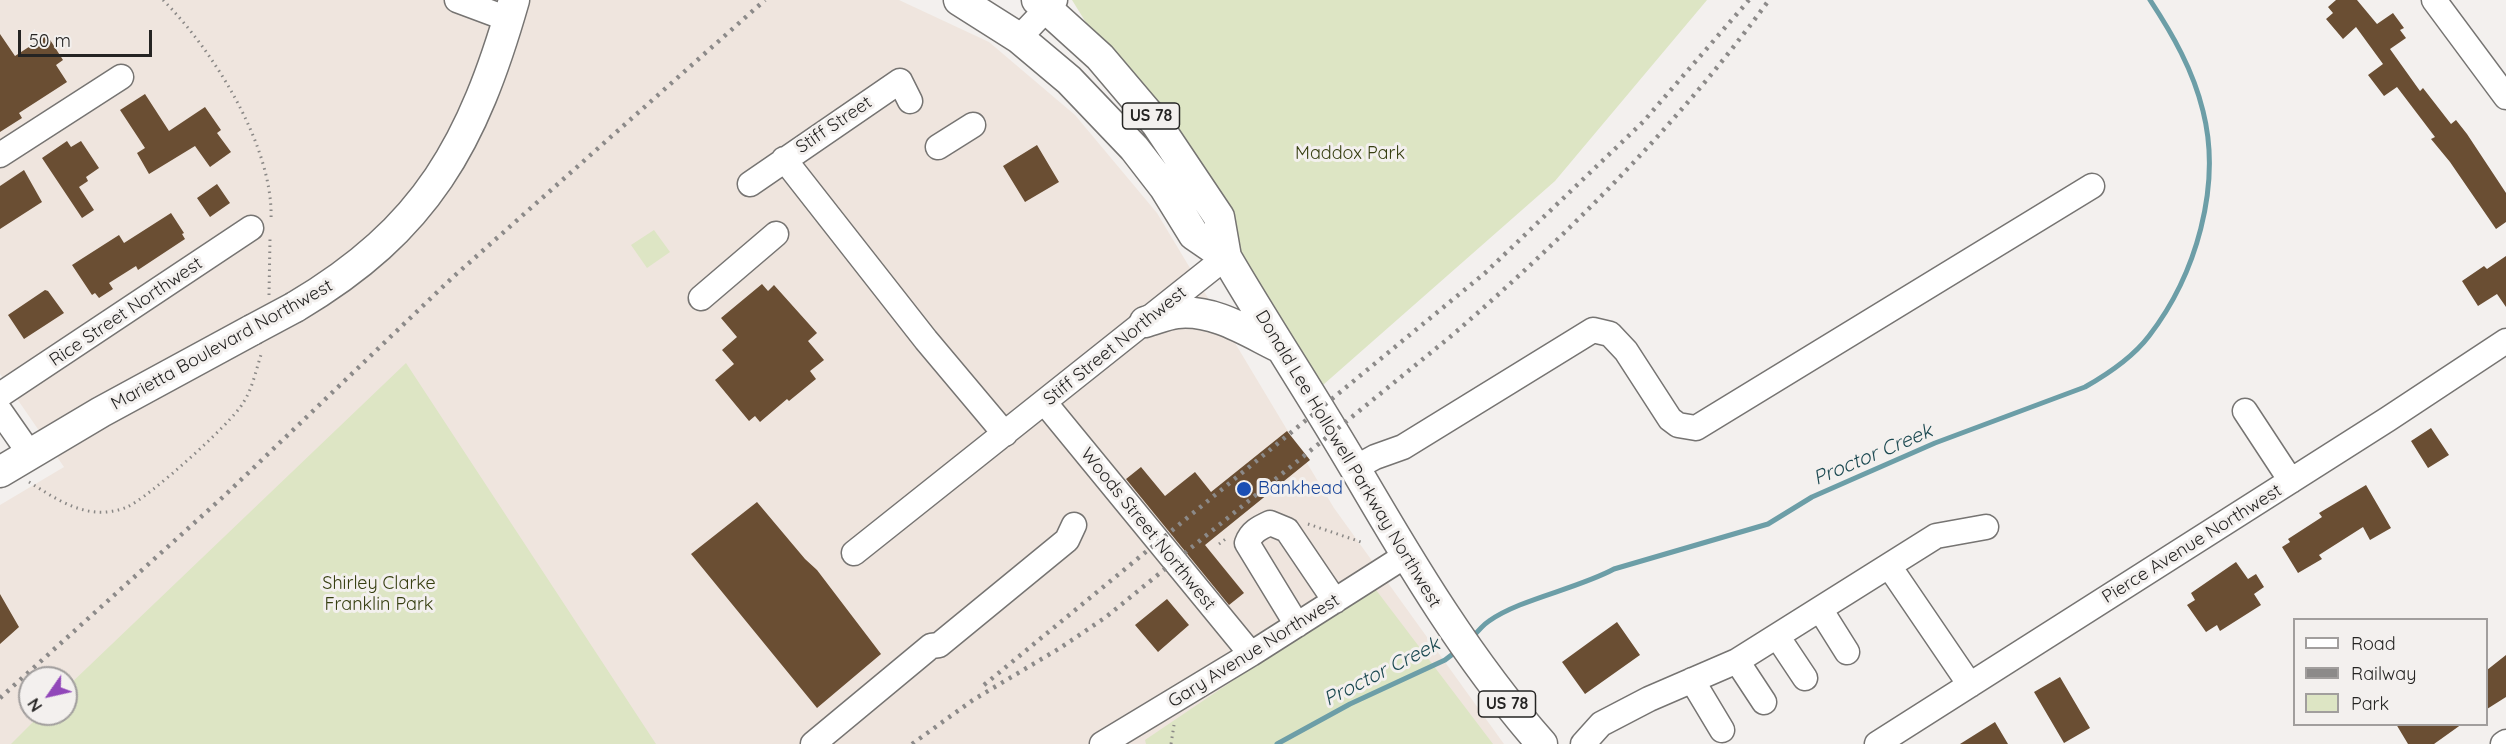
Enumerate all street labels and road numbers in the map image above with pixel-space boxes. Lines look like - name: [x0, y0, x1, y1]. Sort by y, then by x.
- street label: Stiff Street: [792, 92, 876, 158]
- road number: US 78: [1122, 103, 1180, 129]
- street label: Rice Street Northwest: [45, 253, 207, 371]
- street label: Marietta Boulevard Northwest: [107, 275, 337, 415]
- street label: Stiff Street Northwest: [1039, 282, 1191, 410]
- street label: Donald Lee Hollowell Parkway Northwest: [1250, 307, 1446, 611]
- street label: Woods Street Northwest: [1076, 443, 1220, 615]
- street label: Pierce Avenue Northwest: [2098, 480, 2286, 608]
- street label: Gary Avenue Northwest: [1164, 589, 1344, 713]
- road number: US 78: [1478, 691, 1536, 717]

